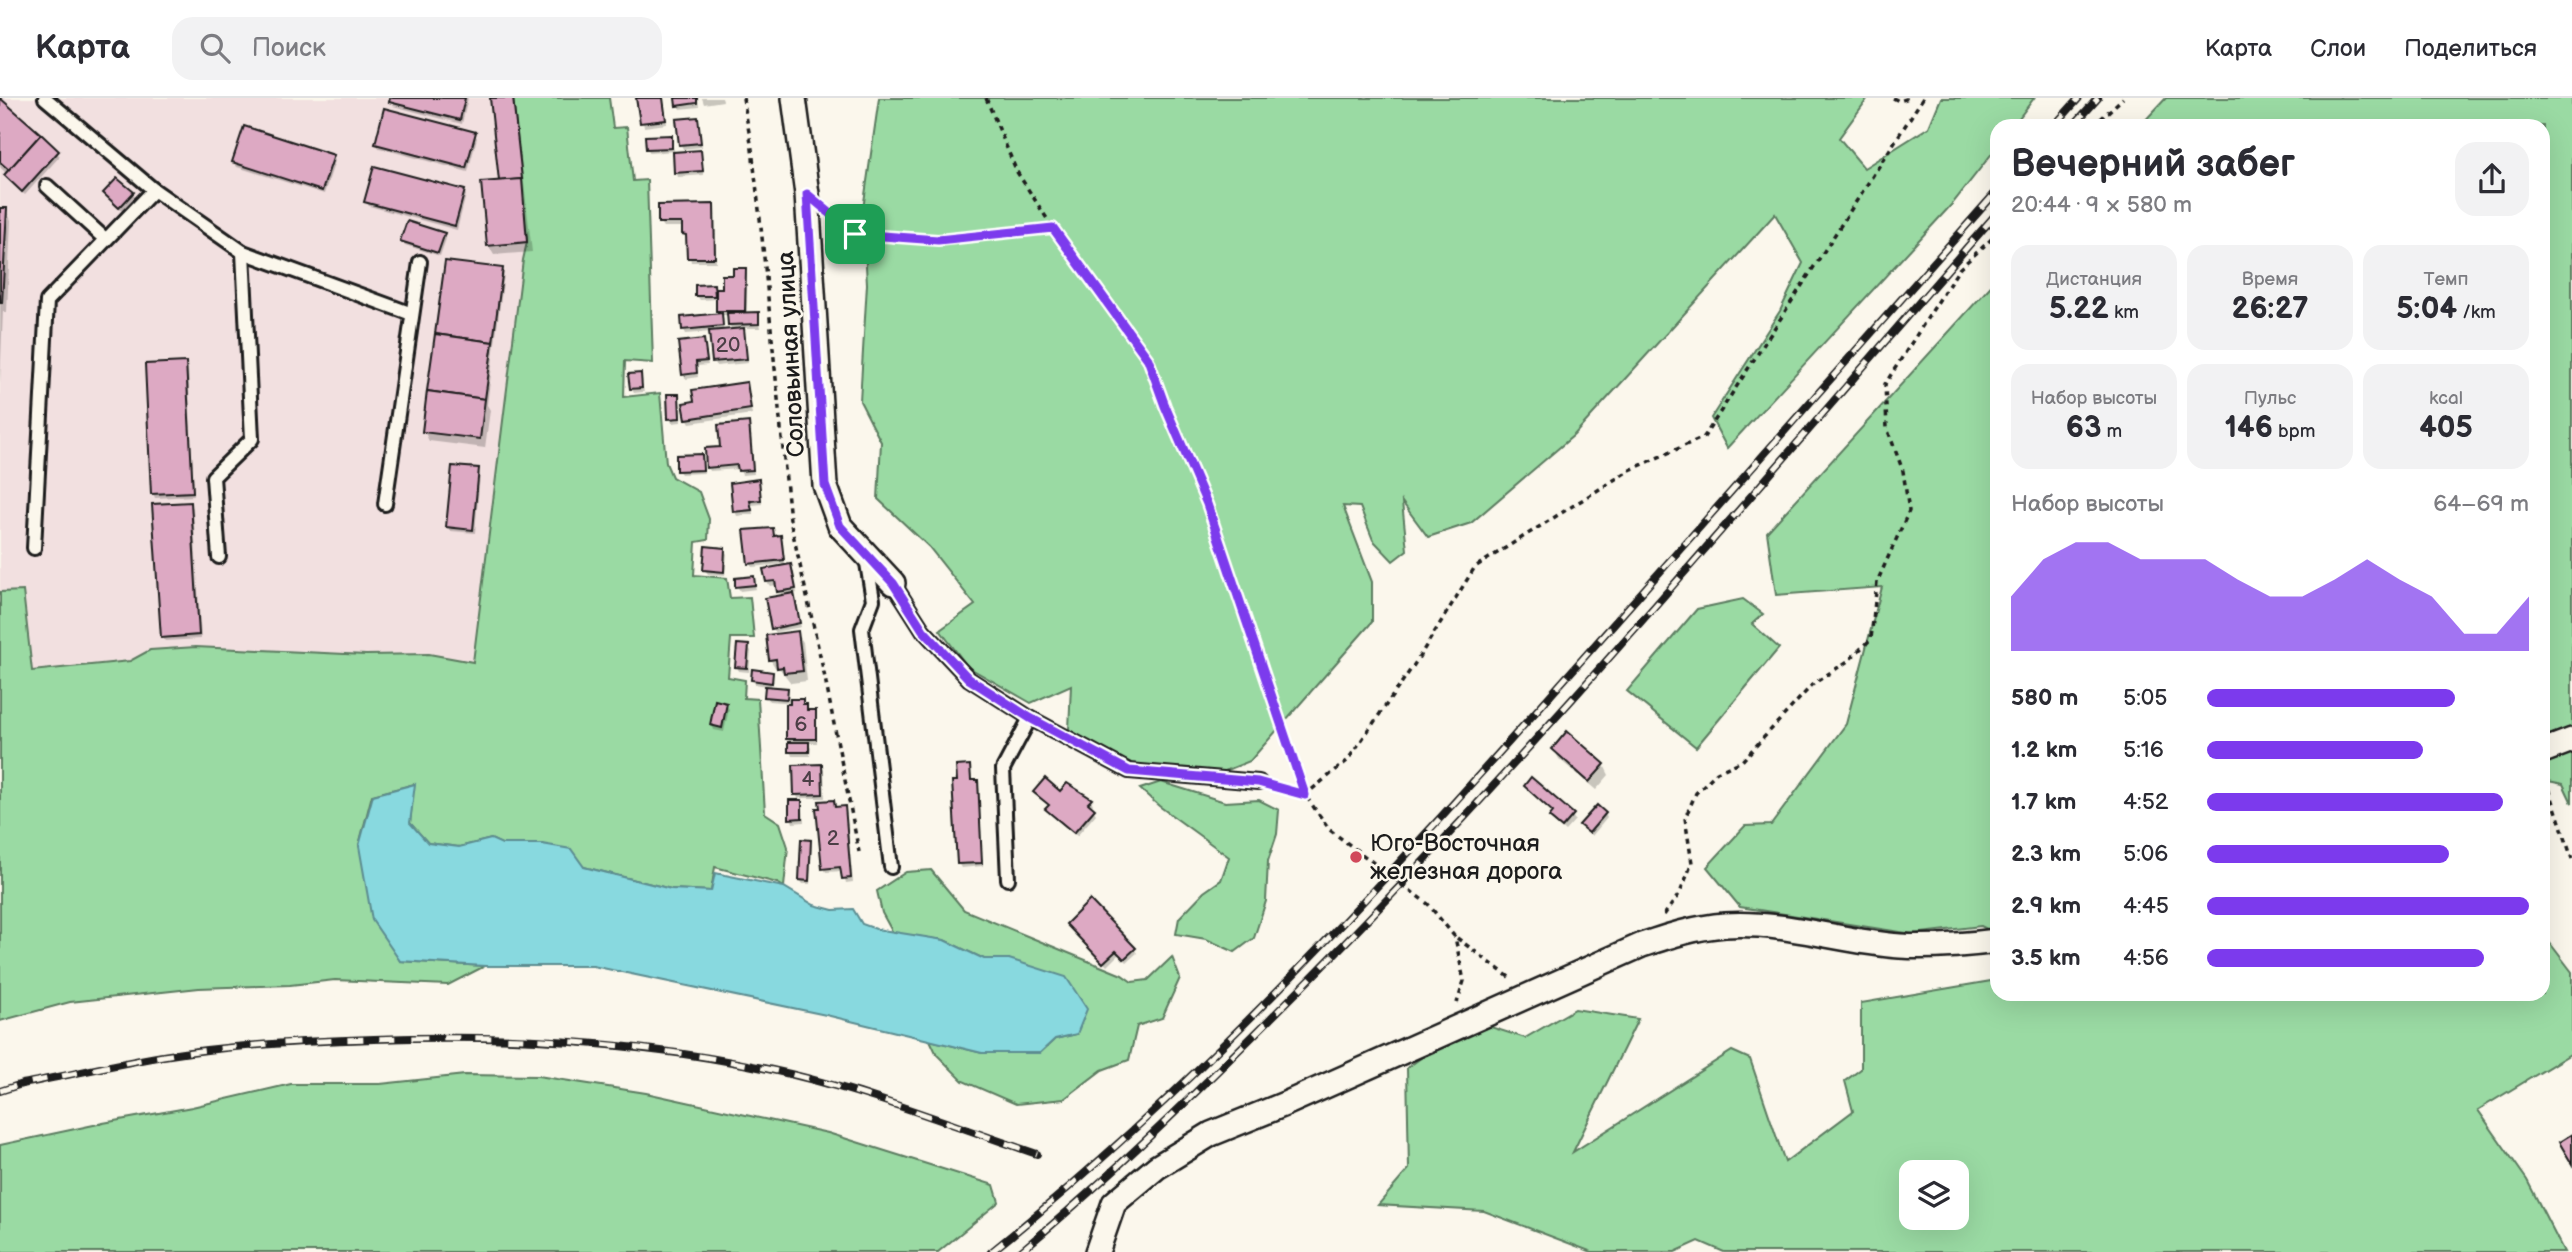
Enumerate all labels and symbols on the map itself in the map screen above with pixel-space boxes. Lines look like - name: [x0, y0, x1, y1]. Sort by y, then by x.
- pin: [825, 204, 885, 264]
- street label: Соловьиная улица: [771, 250, 811, 458]
- house number: 20: [716, 333, 740, 358]
- house number: 6: [795, 712, 808, 737]
- house number: 4: [802, 767, 815, 792]
- house number: 2: [827, 826, 840, 851]
- place label: Юго-Восточная железная дорога: [1370, 829, 1562, 886]
- marker: Юго-Восточная железная дорога: [1348, 849, 1364, 865]

